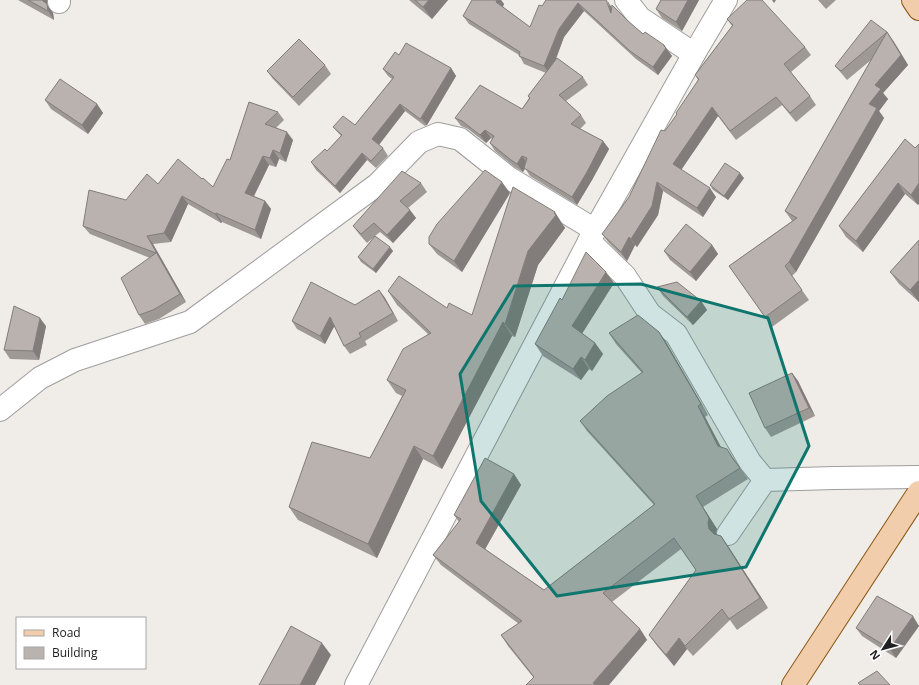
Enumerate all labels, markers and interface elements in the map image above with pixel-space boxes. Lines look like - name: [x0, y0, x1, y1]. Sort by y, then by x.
- legend: [16, 617, 146, 669]
- text: Road: [52, 624, 81, 641]
- north arrow: [863, 629, 903, 669]
- text: Building: [52, 644, 98, 661]
- text: N: [866, 647, 883, 663]

